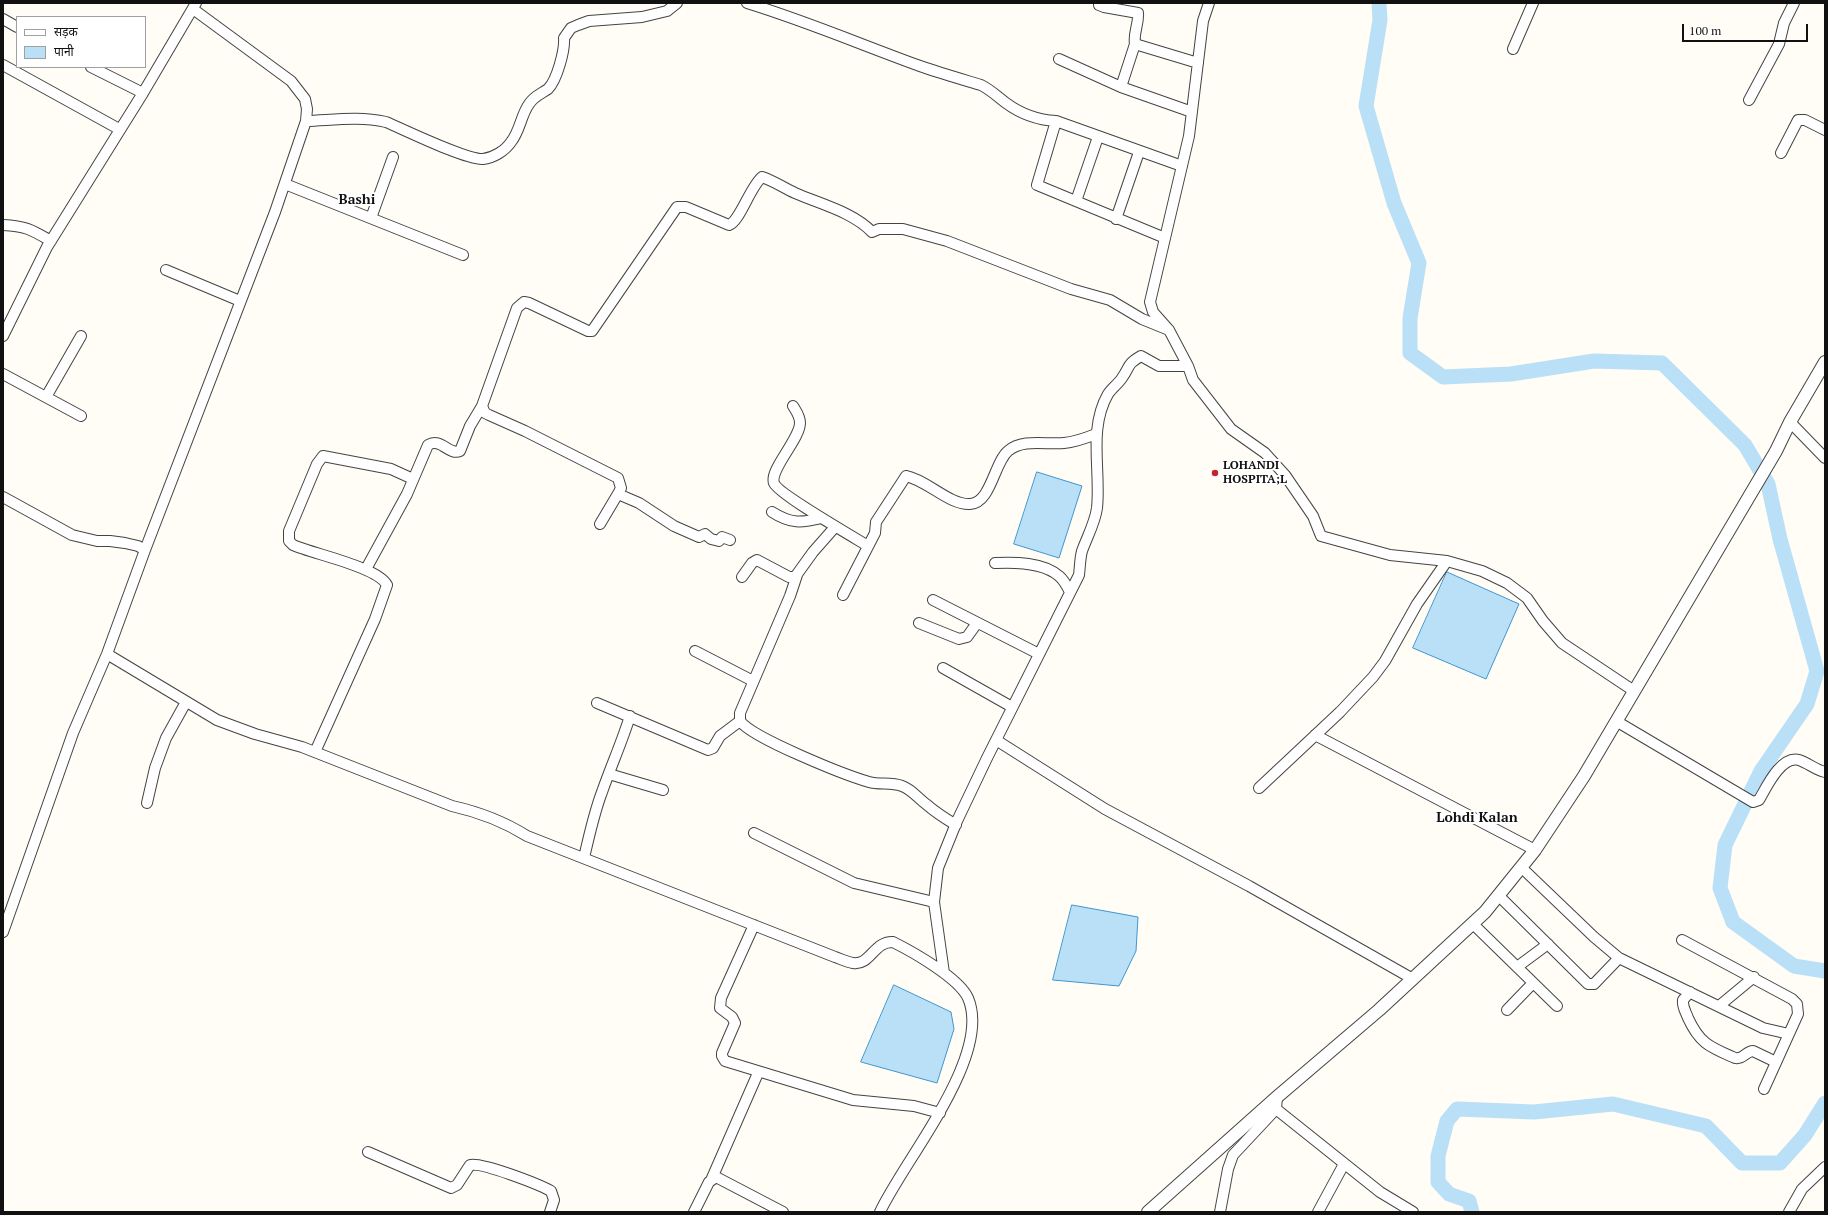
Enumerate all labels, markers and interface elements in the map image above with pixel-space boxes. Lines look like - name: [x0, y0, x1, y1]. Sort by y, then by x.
- legend: [16, 16, 146, 68]
- scale bar: [1684, 16, 1810, 42]
- text: 100 m: [1689, 23, 1721, 38]
- text: सड़क: [54, 24, 78, 39]
- text: पानी: [54, 44, 74, 59]
- district label: Bashi: [339, 192, 375, 208]
- place label: LOHANDI HOSPITA;L: [1223, 459, 1287, 487]
- marker: LOHANDI HOSPITA;L: [1210, 468, 1220, 478]
- district label: Lohdi Kalan: [1436, 810, 1518, 826]

